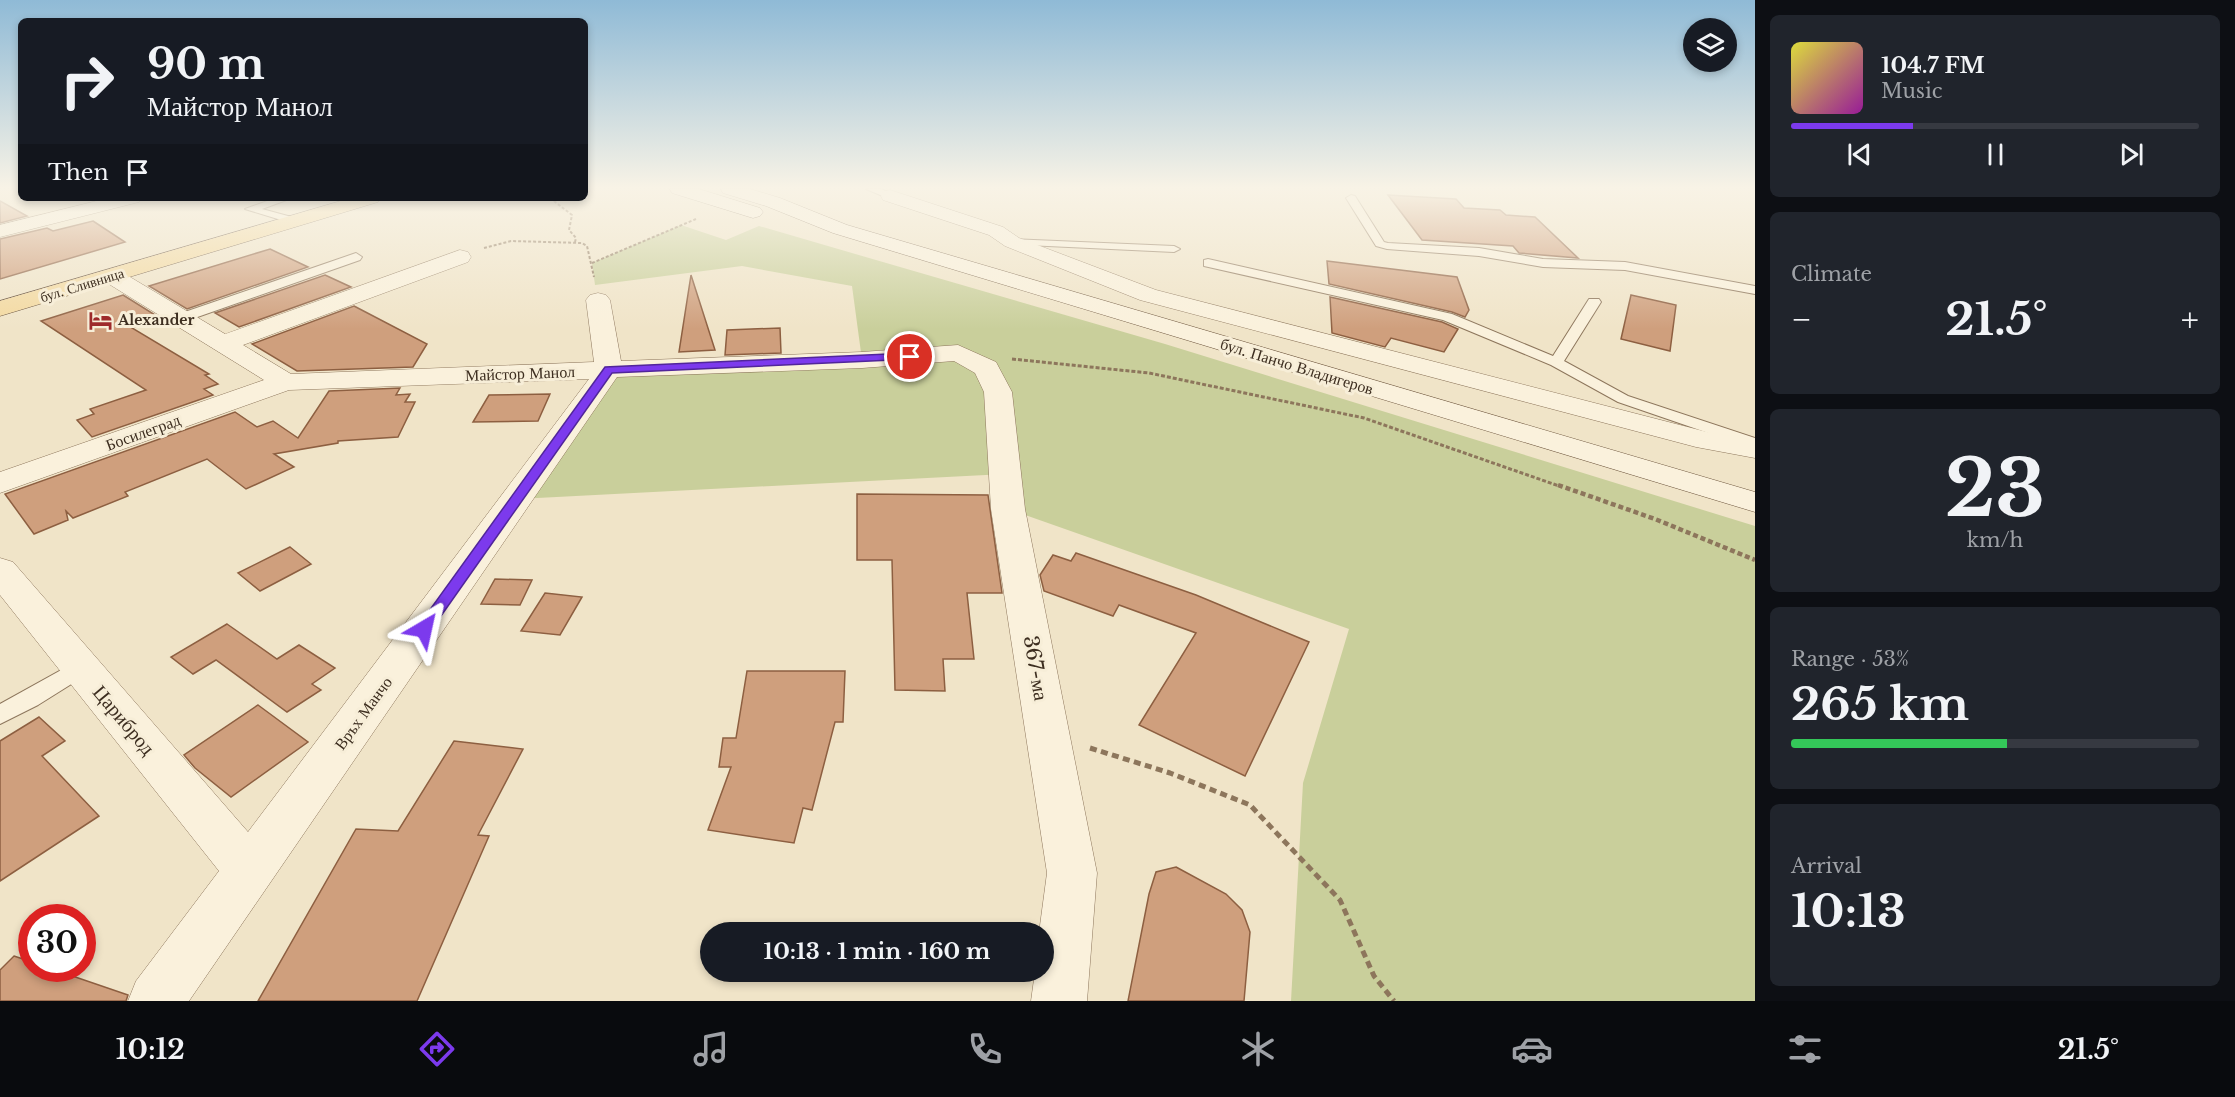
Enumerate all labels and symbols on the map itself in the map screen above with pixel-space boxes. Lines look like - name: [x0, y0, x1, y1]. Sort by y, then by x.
- street label: бул. Сливница: [38, 263, 127, 306]
- hotel icon: Alexander: [87, 307, 113, 333]
- place label: Alexander: [117, 311, 195, 329]
- pin: [884, 331, 935, 382]
- street label: бул. Панчо Владигеров: [1218, 333, 1376, 399]
- street label: Майстор Манол: [465, 361, 575, 385]
- street label: Босилеград: [103, 409, 183, 455]
- position arrow: [392, 597, 456, 661]
- street label: 367-ма: [1018, 634, 1054, 702]
- street label: Връх Манчо: [330, 673, 396, 753]
- street label: Цариброд: [88, 680, 160, 760]
- speed limit sign: 30: [18, 904, 96, 982]

